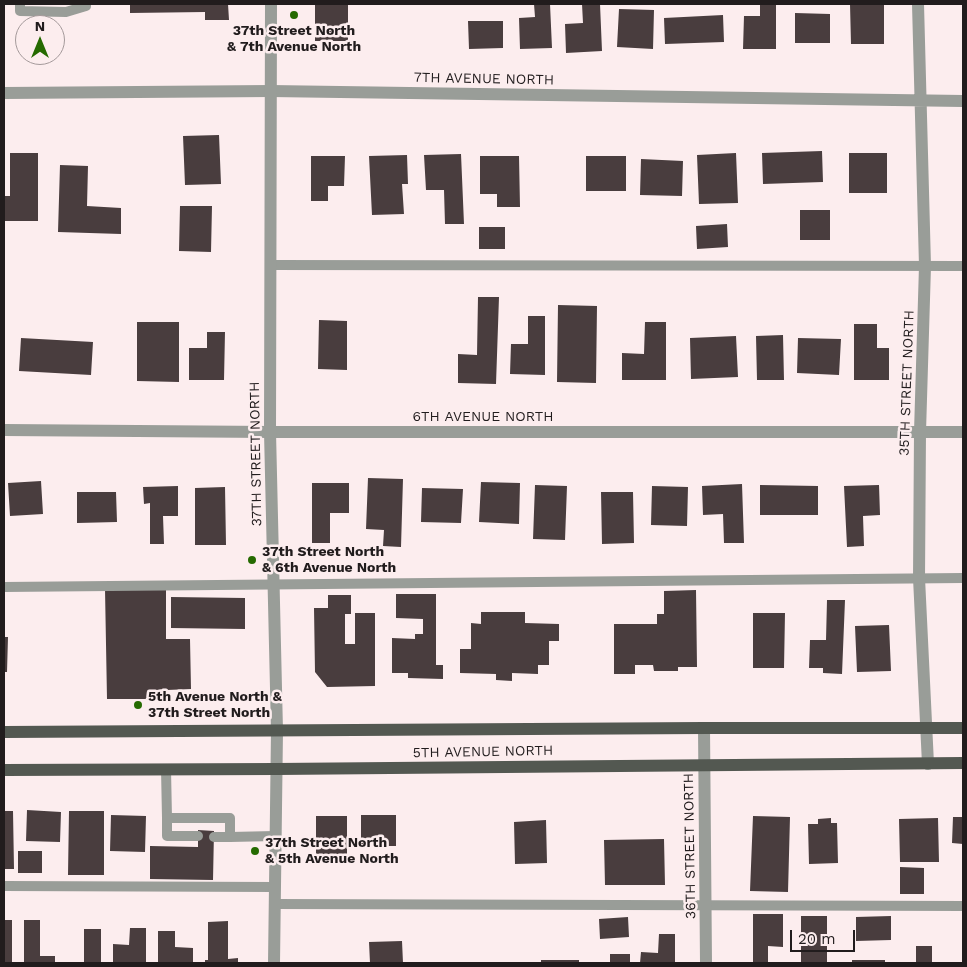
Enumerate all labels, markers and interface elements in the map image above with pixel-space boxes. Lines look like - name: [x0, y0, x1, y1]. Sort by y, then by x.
- marker: 37th Street North & 7th Avenue North: [288, 9, 300, 21]
- north arrow: [15, 15, 65, 65]
- text: N: [35, 18, 45, 34]
- place label: 37th Street North & 7th Avenue North: [227, 23, 361, 56]
- street label: 7TH AVENUE NORTH: [414, 69, 554, 89]
- street label: 35TH STREET NORTH: [896, 310, 918, 456]
- street label: 37TH STREET NORTH: [246, 381, 266, 527]
- street label: 6TH AVENUE NORTH: [413, 409, 553, 425]
- place label: 37th Street North & 6th Avenue North: [262, 544, 396, 576]
- marker: 37th Street North & 6th Avenue North: [246, 554, 258, 566]
- place label: 5th Avenue North & 37th Street North: [148, 689, 282, 722]
- marker: 5th Avenue North & 37th Street North: [132, 699, 144, 711]
- street label: 5TH AVENUE NORTH: [413, 742, 553, 762]
- street label: 36TH STREET NORTH: [680, 773, 700, 919]
- place label: 37th Street North & 5th Avenue North: [265, 835, 399, 868]
- marker: 37th Street North & 5th Avenue North: [249, 845, 261, 857]
- scale bar: [792, 920, 857, 952]
- text: 20 m: [798, 930, 836, 948]

